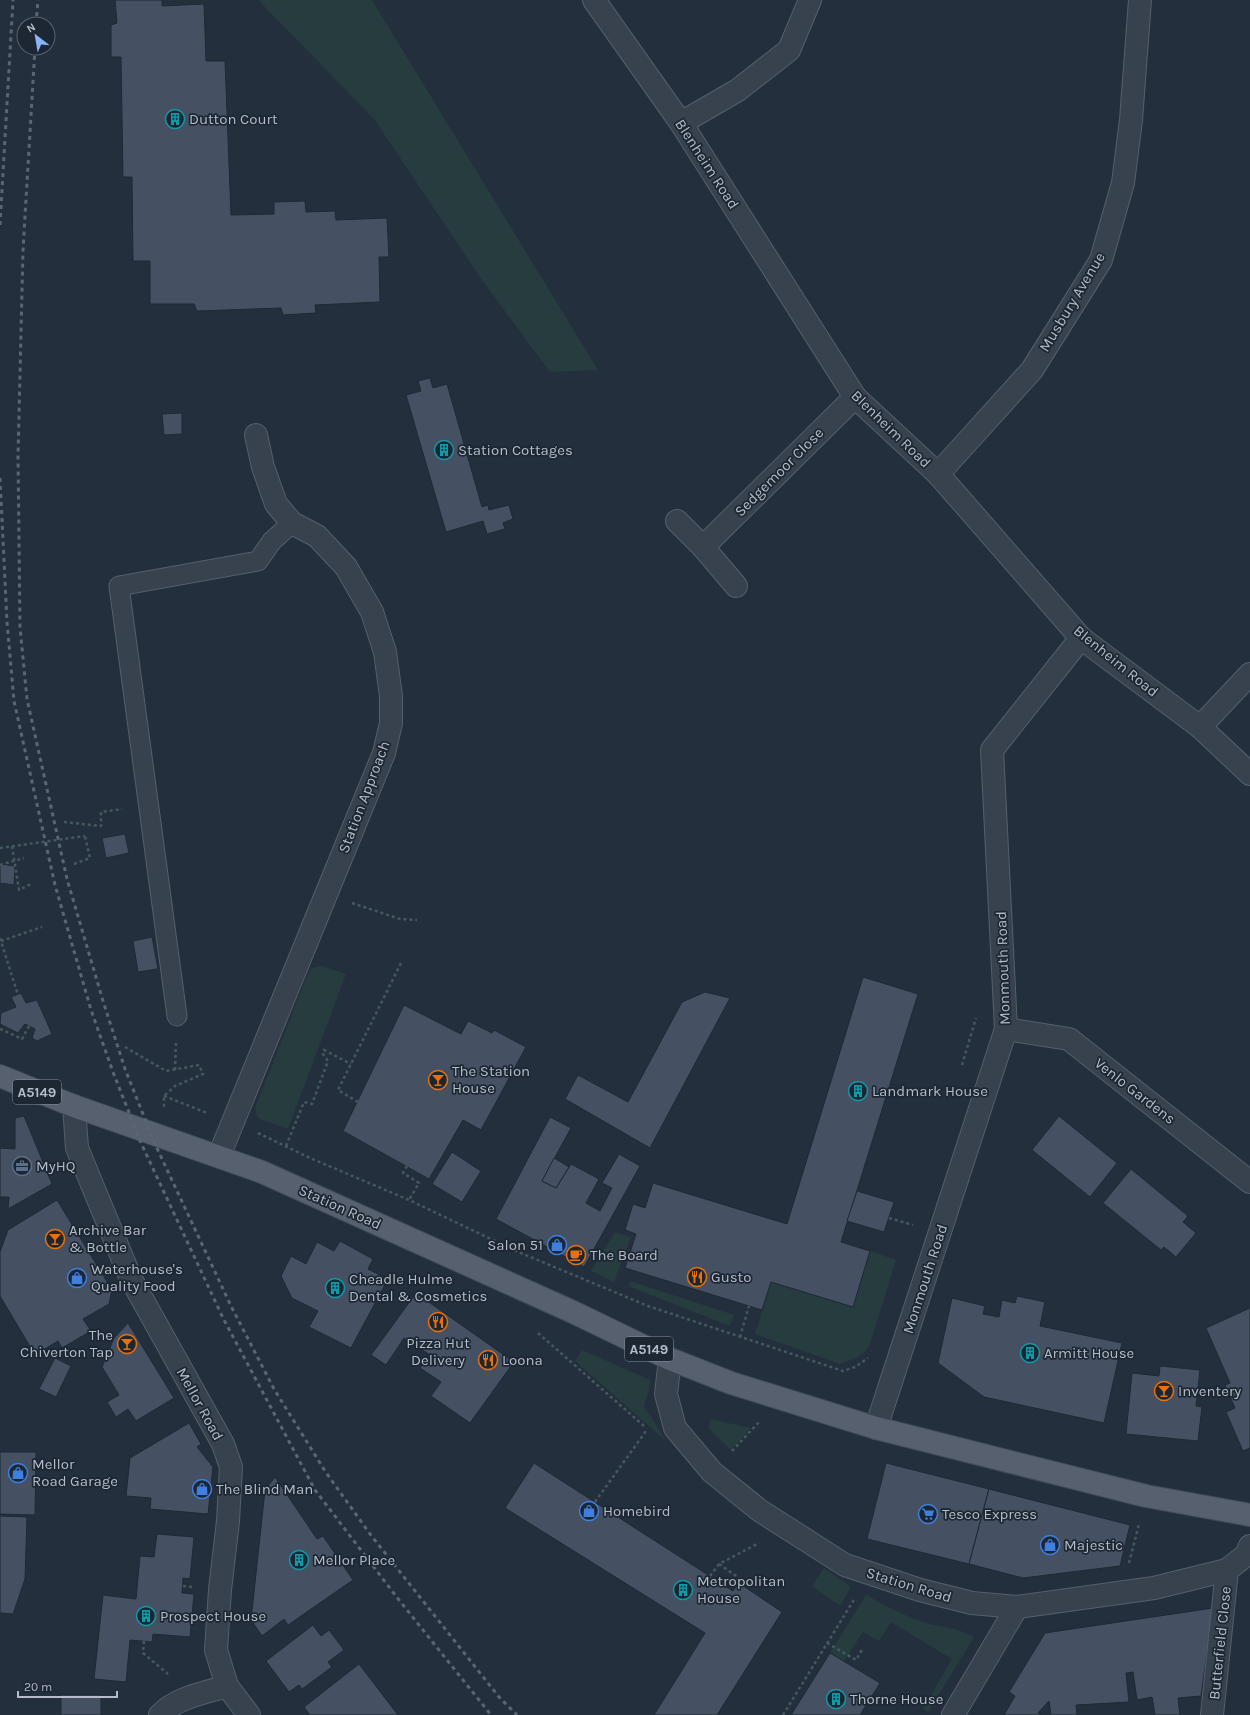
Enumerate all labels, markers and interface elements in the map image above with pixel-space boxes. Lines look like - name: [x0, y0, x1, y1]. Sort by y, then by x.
- north arrow: [16, 16, 56, 56]
- text: N: [24, 20, 38, 35]
- building icon: Dutton Court: [164, 108, 186, 130]
- place label: Dutton Court: [189, 110, 278, 128]
- street label: Blenheim Road: [671, 116, 743, 212]
- street label: Musbury Avenue: [1035, 249, 1109, 355]
- street label: Blenheim Road: [847, 387, 935, 471]
- street label: Sedgemoor Close: [731, 424, 827, 520]
- building icon: Station Cottages: [433, 439, 455, 461]
- place label: Station Cottages: [458, 441, 573, 459]
- street label: Blenheim Road: [1070, 621, 1162, 701]
- street label: Station Approach: [334, 738, 394, 856]
- street label: Monmouth Road: [992, 911, 1014, 1025]
- street label: Venlo Gardens: [1091, 1054, 1179, 1128]
- place label: The Station House: [452, 1062, 530, 1097]
- bar icon: The Station House: [427, 1069, 449, 1091]
- road number: A5149: [13, 1080, 61, 1104]
- building icon: Landmark House: [847, 1080, 869, 1102]
- place label: Landmark House: [872, 1082, 988, 1100]
- office icon: MyHQ: [11, 1155, 33, 1177]
- place label: MyHQ: [36, 1157, 76, 1175]
- street label: Station Road: [296, 1181, 384, 1233]
- place label: Archive Bar & Bottle: [69, 1221, 147, 1256]
- street label: Monmouth Road: [899, 1222, 951, 1336]
- bar icon: Archive Bar & Bottle: [44, 1228, 66, 1250]
- shop icon: Salon 51: [546, 1234, 568, 1256]
- place label: Salon 51: [487, 1236, 543, 1254]
- cafe icon: The Board: [565, 1244, 587, 1266]
- place label: The Board: [590, 1246, 658, 1264]
- place label: Waterhouse's Quality Food: [91, 1260, 183, 1295]
- restaurant icon: Gusto: [686, 1266, 708, 1288]
- shop icon: Waterhouse's Quality Food: [66, 1267, 88, 1289]
- place label: Gusto: [711, 1268, 751, 1286]
- place label: Cheadle Hulme Dental & Cosmetics: [349, 1270, 487, 1305]
- building icon: Cheadle Hulme Dental & Cosmetics: [324, 1277, 346, 1299]
- restaurant icon: Pizza Hut Delivery: [427, 1311, 449, 1333]
- place label: The Chiverton Tap: [20, 1326, 113, 1361]
- bar icon: The Chiverton Tap: [116, 1333, 138, 1355]
- place label: Pizza Hut Delivery: [406, 1334, 470, 1369]
- road number: A5149: [625, 1337, 673, 1361]
- building icon: Armitt House: [1019, 1342, 1041, 1364]
- place label: Armitt House: [1044, 1344, 1134, 1362]
- restaurant icon: Loona: [477, 1349, 499, 1371]
- place label: Loona: [502, 1351, 543, 1369]
- street label: Mellor Road: [173, 1364, 227, 1444]
- bar icon: Inventery: [1153, 1380, 1175, 1402]
- place label: Inventery: [1178, 1382, 1241, 1400]
- place label: Mellor Road Garage: [32, 1455, 118, 1490]
- shop icon: Mellor Road Garage: [7, 1462, 29, 1484]
- shop icon: The Blind Man: [191, 1478, 213, 1500]
- place label: The Blind Man: [216, 1480, 313, 1498]
- shop icon: Homebird: [578, 1500, 600, 1522]
- place label: Homebird: [603, 1502, 671, 1520]
- supermarket icon: Tesco Express: [917, 1503, 939, 1525]
- place label: Tesco Express: [942, 1505, 1037, 1523]
- shop icon: Majestic: [1039, 1534, 1061, 1556]
- place label: Majestic: [1064, 1536, 1123, 1554]
- building icon: Mellor Place: [288, 1549, 310, 1571]
- place label: Mellor Place: [313, 1551, 395, 1569]
- street label: Station Road: [864, 1563, 954, 1607]
- place label: Metropolitan House: [697, 1572, 785, 1607]
- building icon: Metropolitan House: [672, 1579, 694, 1601]
- street label: Butterfield Close: [1205, 1585, 1235, 1701]
- building icon: Prospect House: [135, 1605, 157, 1627]
- place label: Prospect House: [160, 1607, 266, 1625]
- scale bar: [18, 1673, 117, 1699]
- text: 20 m: [24, 1680, 52, 1694]
- building icon: Thorne House: [825, 1688, 847, 1710]
- place label: Thorne House: [850, 1690, 943, 1708]

